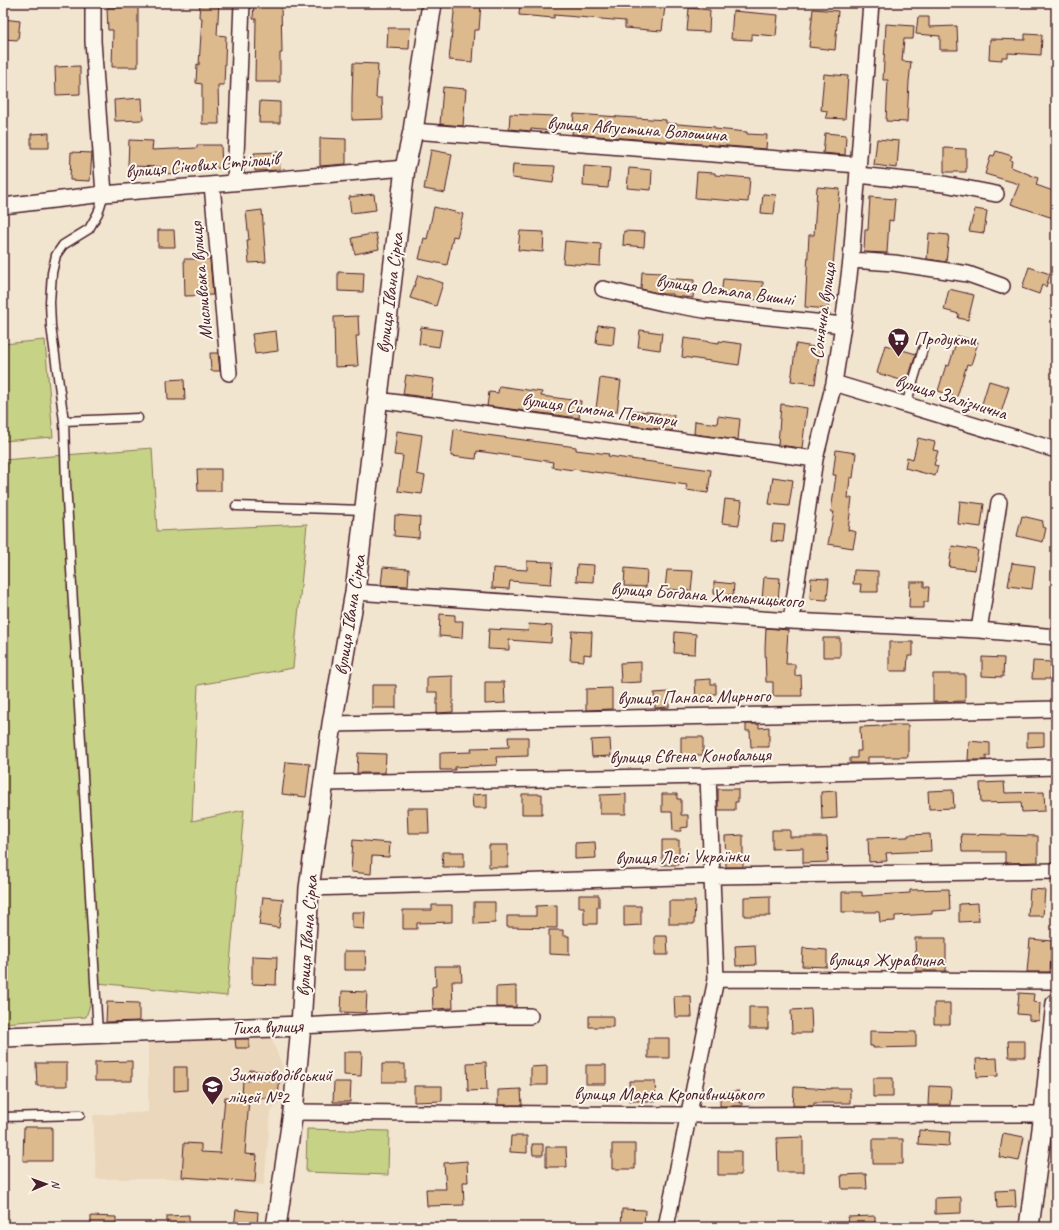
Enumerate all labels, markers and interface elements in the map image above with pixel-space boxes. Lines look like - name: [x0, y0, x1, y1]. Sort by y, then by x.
- street label: вулиця Августина Волошина: [546, 111, 729, 147]
- street label: вулиця Січових Стрільців: [124, 146, 284, 184]
- street label: Мисливська вулиця: [184, 219, 218, 341]
- street label: вулиця Івана Сірка: [371, 230, 410, 355]
- street label: Сонячна вулиця: [804, 260, 842, 361]
- street label: вулиця Остапа Вишні: [654, 268, 798, 312]
- supermarket icon: Продукти: [886, 326, 912, 359]
- place label: Продукти: [914, 327, 977, 351]
- street label: вулиця Залізнична: [892, 369, 1011, 426]
- street label: вулиця Симона Петлюри: [520, 387, 680, 433]
- street label: вулиця Івана Сірка: [329, 551, 372, 677]
- street label: вулиця Богдана Хмельницького: [610, 576, 805, 614]
- street label: вулиця Панаса Мирного: [617, 684, 772, 710]
- street label: вулиця Євгена Коновальця: [609, 743, 772, 769]
- street label: вулиця Лесі Українки: [615, 844, 750, 870]
- street label: вулиця Івана Сірка: [291, 873, 323, 997]
- street label: вулиця Журавлина: [828, 948, 946, 972]
- street label: Тиха вулиця: [231, 1014, 305, 1040]
- place label: Зимноводівський ліцей №2: [228, 1063, 333, 1109]
- school or university icon: Зимноводівський ліцей №2: [199, 1073, 225, 1106]
- street label: вулиця Марка Кропивницького: [574, 1082, 765, 1106]
- north arrow: [26, 1164, 66, 1204]
- text: N: [49, 1180, 63, 1189]

